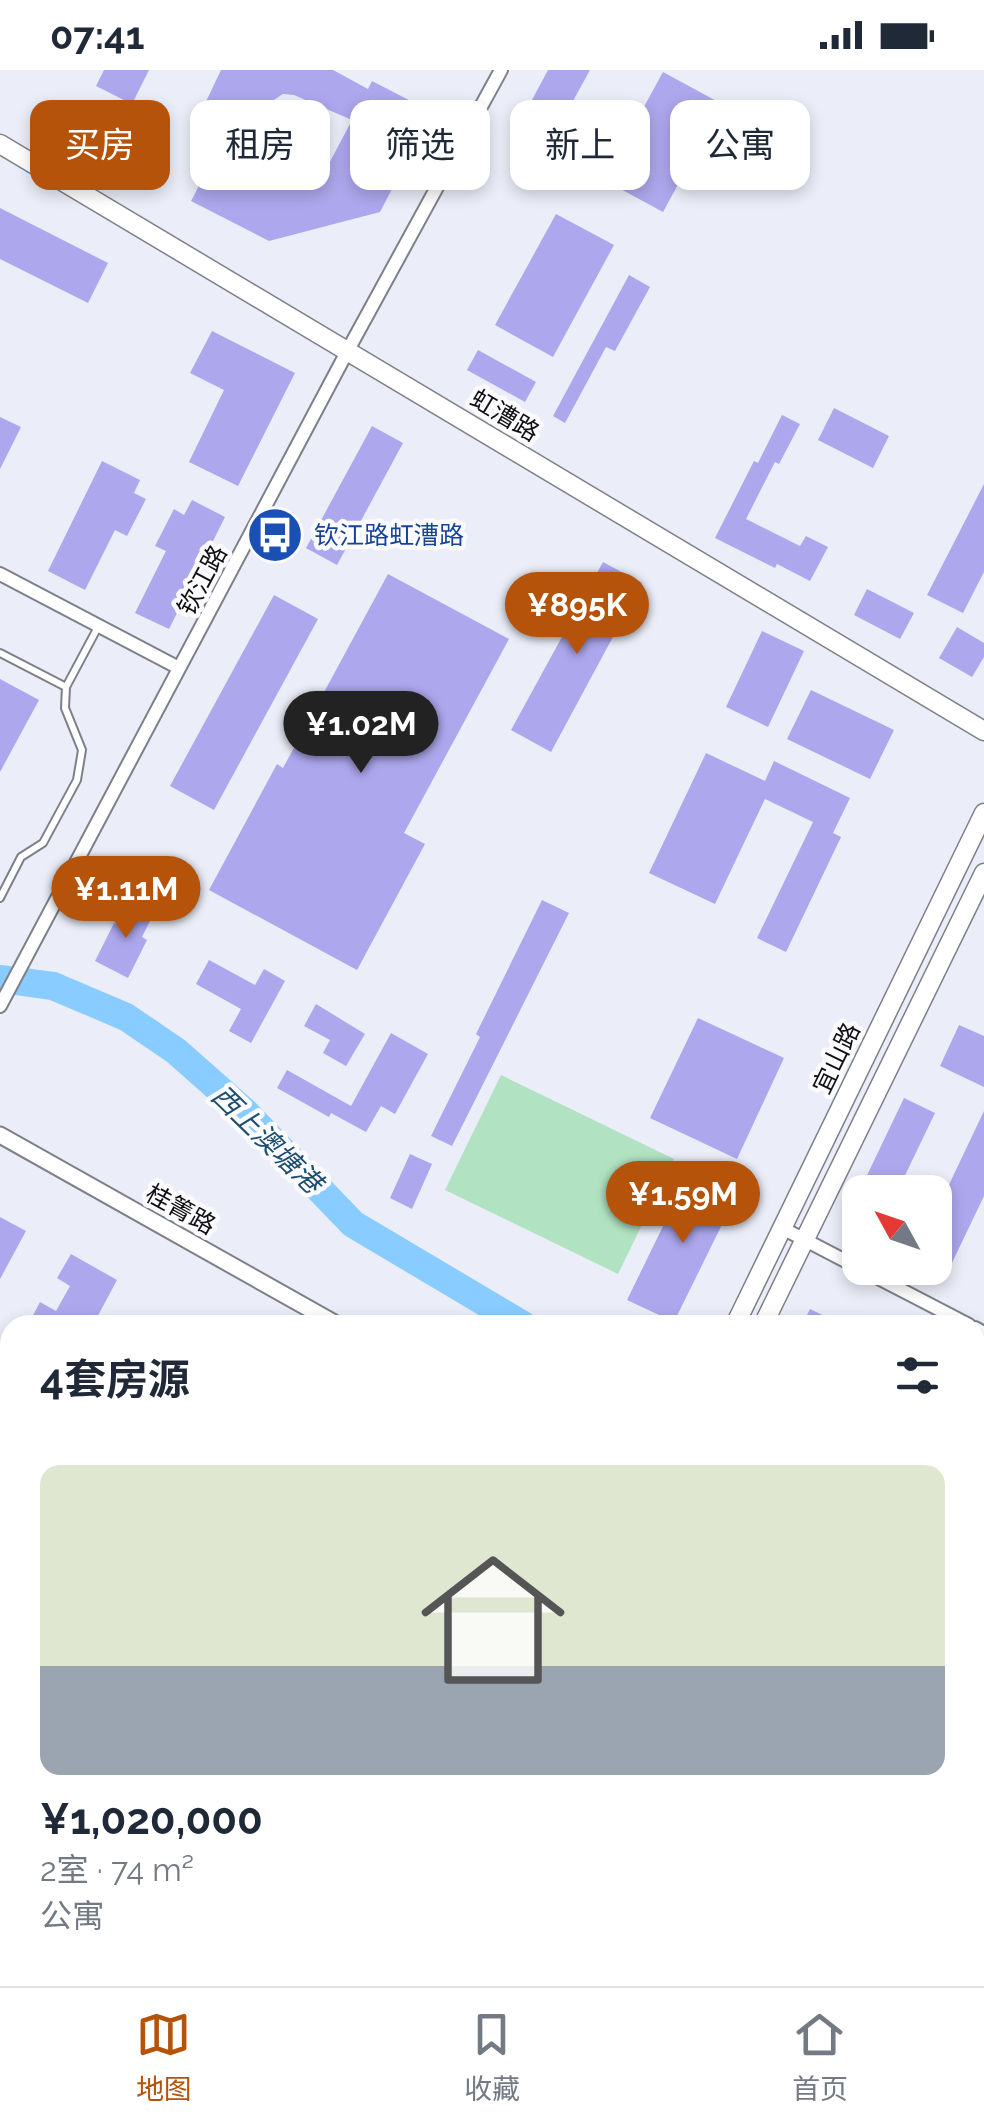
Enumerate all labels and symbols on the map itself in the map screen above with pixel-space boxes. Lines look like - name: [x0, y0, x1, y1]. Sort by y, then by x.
- street label: 虹漕路: [465, 383, 545, 447]
- bus stop icon: 钦江路虹漕路: [245, 505, 305, 565]
- place label: 钦江路虹漕路: [314, 520, 464, 550]
- street label: 钦江路: [171, 540, 233, 620]
- pin: ¥895K: [507, 572, 647, 657]
- pin: ¥1.02M: [280, 691, 442, 776]
- pin: ¥1.11M: [45, 856, 207, 941]
- street label: 宜山路: [806, 1018, 866, 1098]
- water label: 西上澳塘港: [205, 1079, 331, 1203]
- pin: ¥1.59M: [602, 1161, 764, 1246]
- north arrow: [842, 1175, 952, 1285]
- street label: 桂箐路: [141, 1178, 221, 1240]

